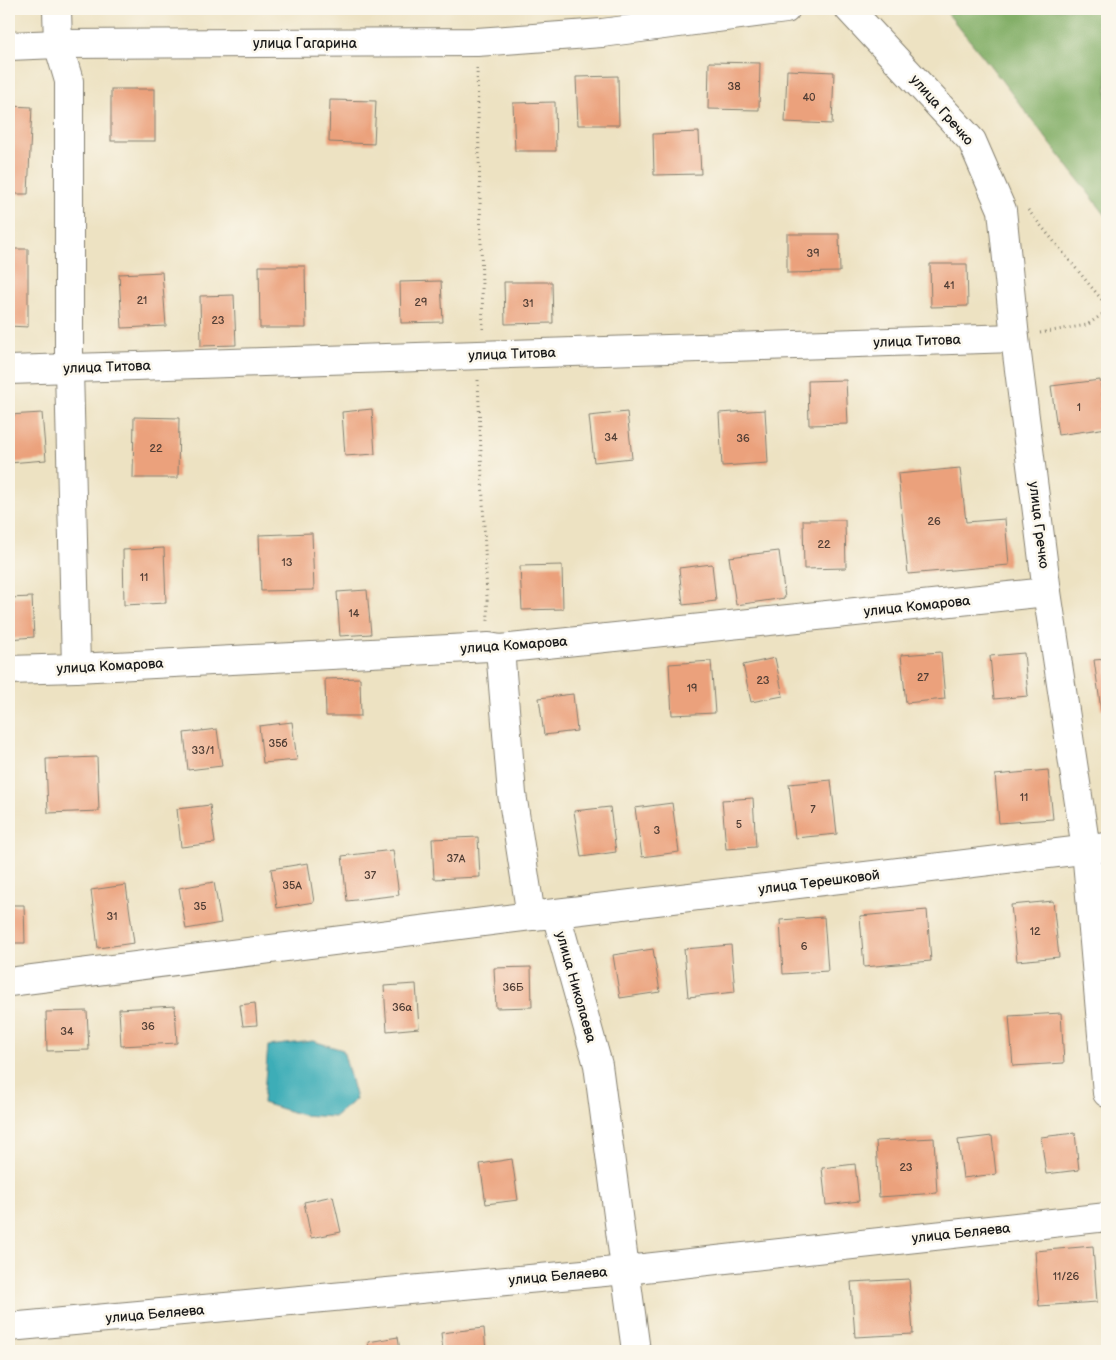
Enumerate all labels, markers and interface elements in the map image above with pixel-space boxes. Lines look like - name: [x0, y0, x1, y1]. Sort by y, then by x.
- street label: улица Гагарина: [253, 35, 358, 52]
- street label: улица Гречко: [907, 71, 977, 149]
- house number: 38: [727, 80, 741, 93]
- house number: 40: [802, 91, 816, 104]
- house number: 39: [806, 247, 820, 260]
- house number: 41: [944, 279, 954, 292]
- house number: 21: [137, 294, 147, 307]
- house number: 29: [415, 296, 427, 309]
- house number: 31: [522, 297, 534, 310]
- house number: 23: [211, 314, 225, 327]
- street label: улица Титова: [873, 331, 962, 351]
- street label: улица Титова: [468, 344, 557, 364]
- street label: улица Титова: [63, 357, 152, 377]
- house number: 1: [1077, 401, 1081, 414]
- house number: 34: [604, 431, 618, 444]
- house number: 36: [736, 432, 750, 445]
- house number: 22: [150, 442, 163, 455]
- street label: улица Гречко: [1025, 480, 1053, 570]
- house number: 26: [927, 515, 941, 528]
- house number: 22: [818, 538, 831, 551]
- house number: 13: [281, 556, 293, 569]
- house number: 11: [140, 571, 148, 584]
- street label: улица Комарова: [863, 592, 972, 620]
- house number: 14: [349, 607, 360, 620]
- street label: улица Комарова: [460, 633, 569, 657]
- street label: улица Комарова: [56, 655, 165, 677]
- house number: 27: [917, 671, 930, 684]
- house number: 23: [756, 674, 770, 687]
- house number: 19: [687, 682, 697, 695]
- house number: 35б: [268, 737, 288, 750]
- house number: 33/1: [192, 744, 214, 757]
- house number: 11: [1020, 791, 1028, 804]
- house number: 7: [810, 803, 816, 816]
- house number: 5: [736, 818, 742, 831]
- house number: 3: [654, 824, 661, 837]
- house number: 37А: [447, 852, 466, 865]
- street label: улица Терешковой: [757, 866, 881, 898]
- house number: 37: [364, 869, 377, 882]
- house number: 35А: [282, 879, 302, 892]
- house number: 35: [193, 900, 207, 913]
- house number: 31: [106, 910, 118, 923]
- house number: 12: [1030, 925, 1041, 938]
- street label: улица Николаева: [552, 930, 600, 1045]
- house number: 6: [801, 940, 808, 953]
- house number: 36Б: [502, 981, 524, 994]
- house number: 36а: [392, 1001, 412, 1014]
- house number: 36: [141, 1020, 155, 1033]
- house number: 34: [60, 1025, 74, 1038]
- house number: 23: [899, 1161, 913, 1174]
- street label: улица Беляева: [911, 1219, 1012, 1247]
- street label: улица Беляева: [508, 1263, 609, 1289]
- house number: 11/26: [1053, 1270, 1080, 1283]
- street label: улица Беляева: [105, 1301, 206, 1327]

